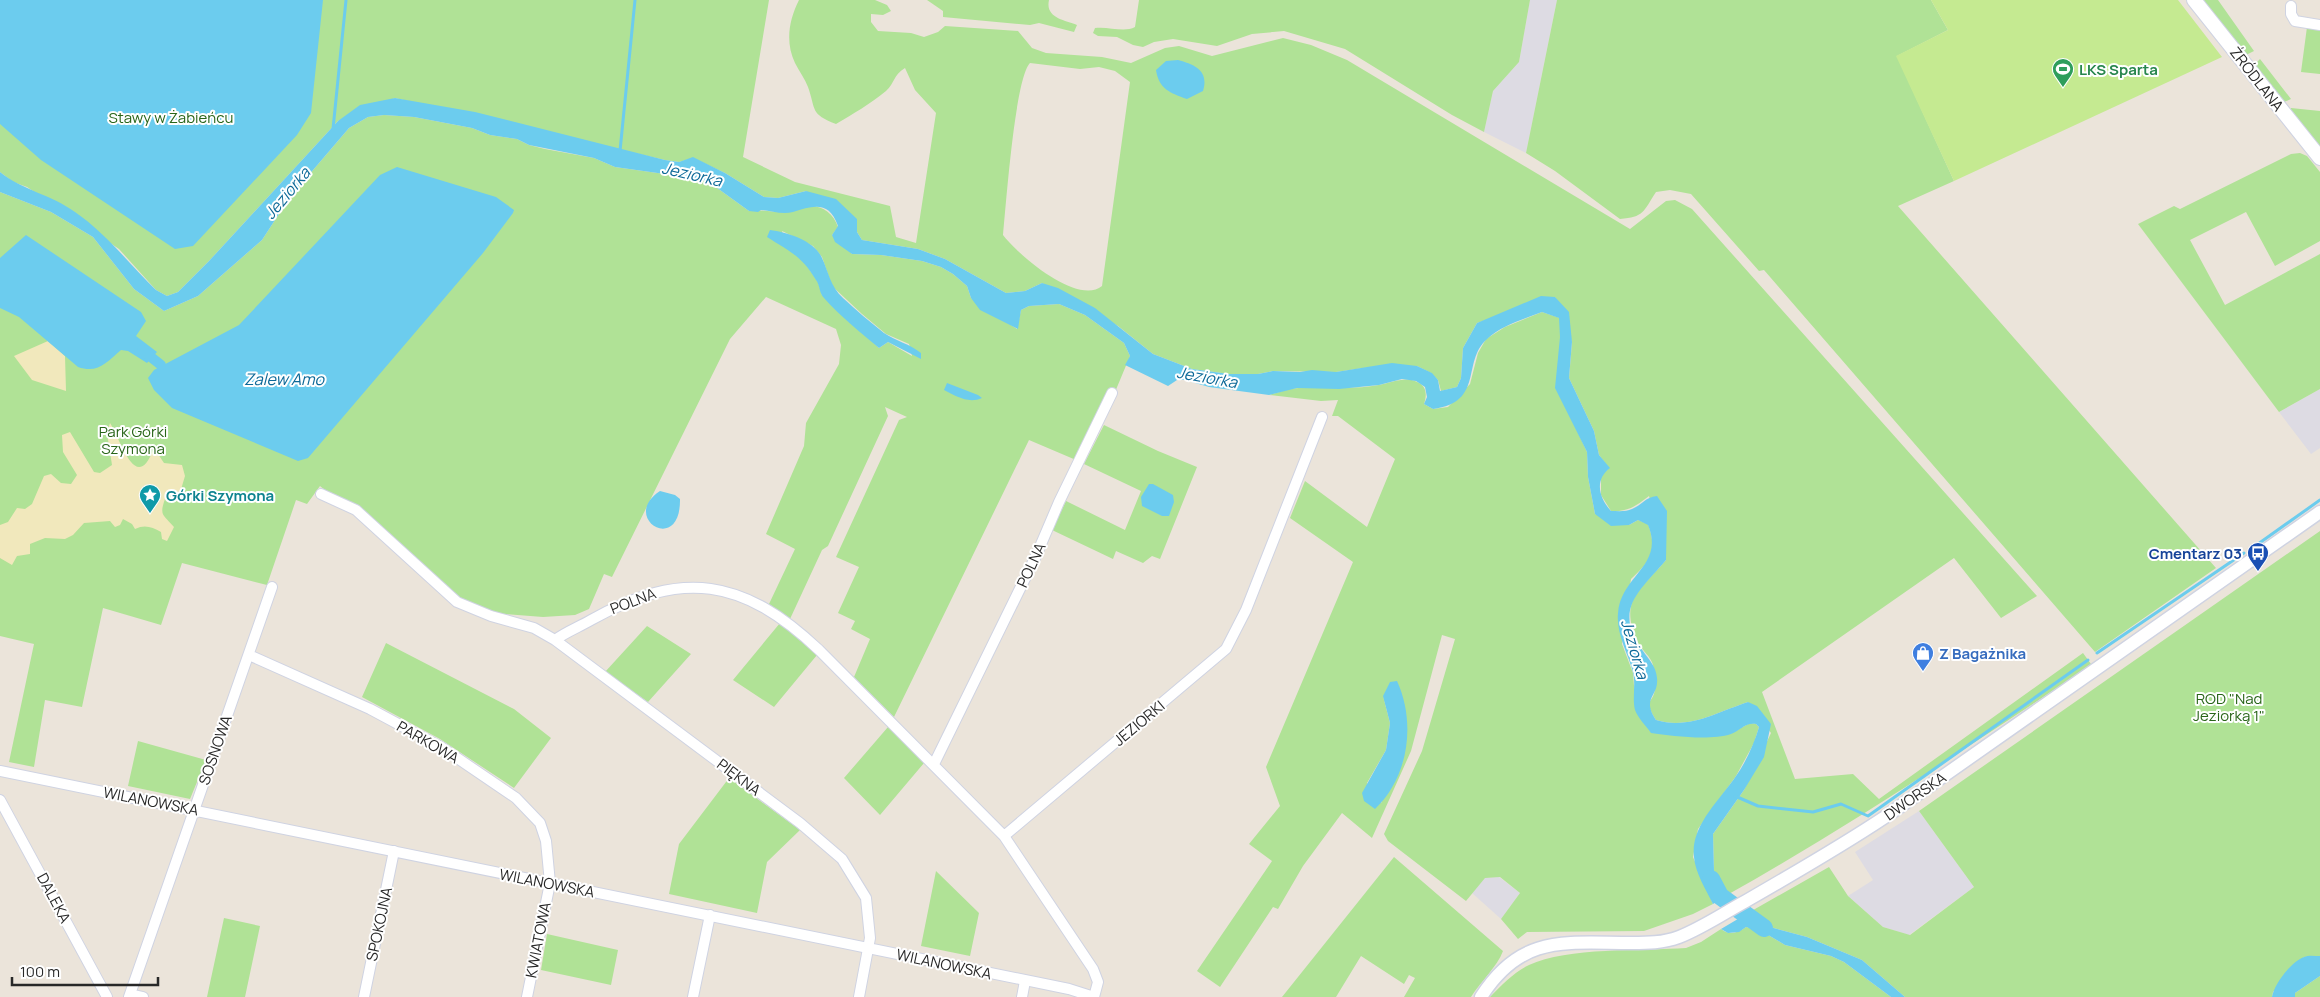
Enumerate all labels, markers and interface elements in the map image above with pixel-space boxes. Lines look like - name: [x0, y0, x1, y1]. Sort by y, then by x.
- street label: ŹRÓDLANA: [2225, 42, 2289, 116]
- sports icon: LKS Sparta: [2051, 57, 2075, 88]
- place label: LKS Sparta: [2079, 59, 2158, 80]
- park label: Stawy w Żabieńcu: [109, 107, 233, 128]
- water label: Jeziorka: [660, 156, 725, 192]
- water label: Jeziorka: [259, 162, 316, 223]
- water label: Jeziorka: [1175, 361, 1240, 393]
- water label: Zalew Amo: [244, 368, 326, 390]
- park label: Park Górki Szymona: [99, 421, 167, 459]
- place icon: Górki Szymona: [138, 483, 162, 514]
- place label: Górki Szymona: [166, 485, 274, 506]
- street label: POLNA: [1011, 539, 1051, 591]
- bus stop icon: Cmentarz 03: [2246, 541, 2270, 572]
- place label: Cmentarz 03: [2149, 543, 2242, 564]
- street label: POLNA: [607, 583, 659, 619]
- water label: Jeziorka: [1616, 617, 1654, 682]
- shop icon: Z Bagażnika: [1911, 641, 1935, 672]
- place label: Z Bagażnika: [1939, 643, 2026, 664]
- park label: ROD "Nad Jeziorką 1": [2193, 688, 2265, 726]
- street label: JEZIORKI: [1109, 695, 1169, 751]
- street label: SOSNOWA: [193, 712, 237, 788]
- street label: PARKOWA: [393, 716, 463, 768]
- street label: PIĘKNA: [713, 754, 766, 801]
- street label: DWORSKA: [1880, 767, 1951, 825]
- street label: WILANOWSKA: [102, 781, 201, 821]
- street label: WILANOWSKA: [498, 863, 597, 903]
- street label: DALEKA: [32, 869, 76, 927]
- street label: SPOKOJNA: [361, 885, 397, 963]
- street label: KWIATOWA: [520, 900, 556, 980]
- street label: WILANOWSKA: [894, 944, 994, 984]
- scale bar: [12, 954, 159, 986]
- text: 100 m: [20, 961, 60, 982]

